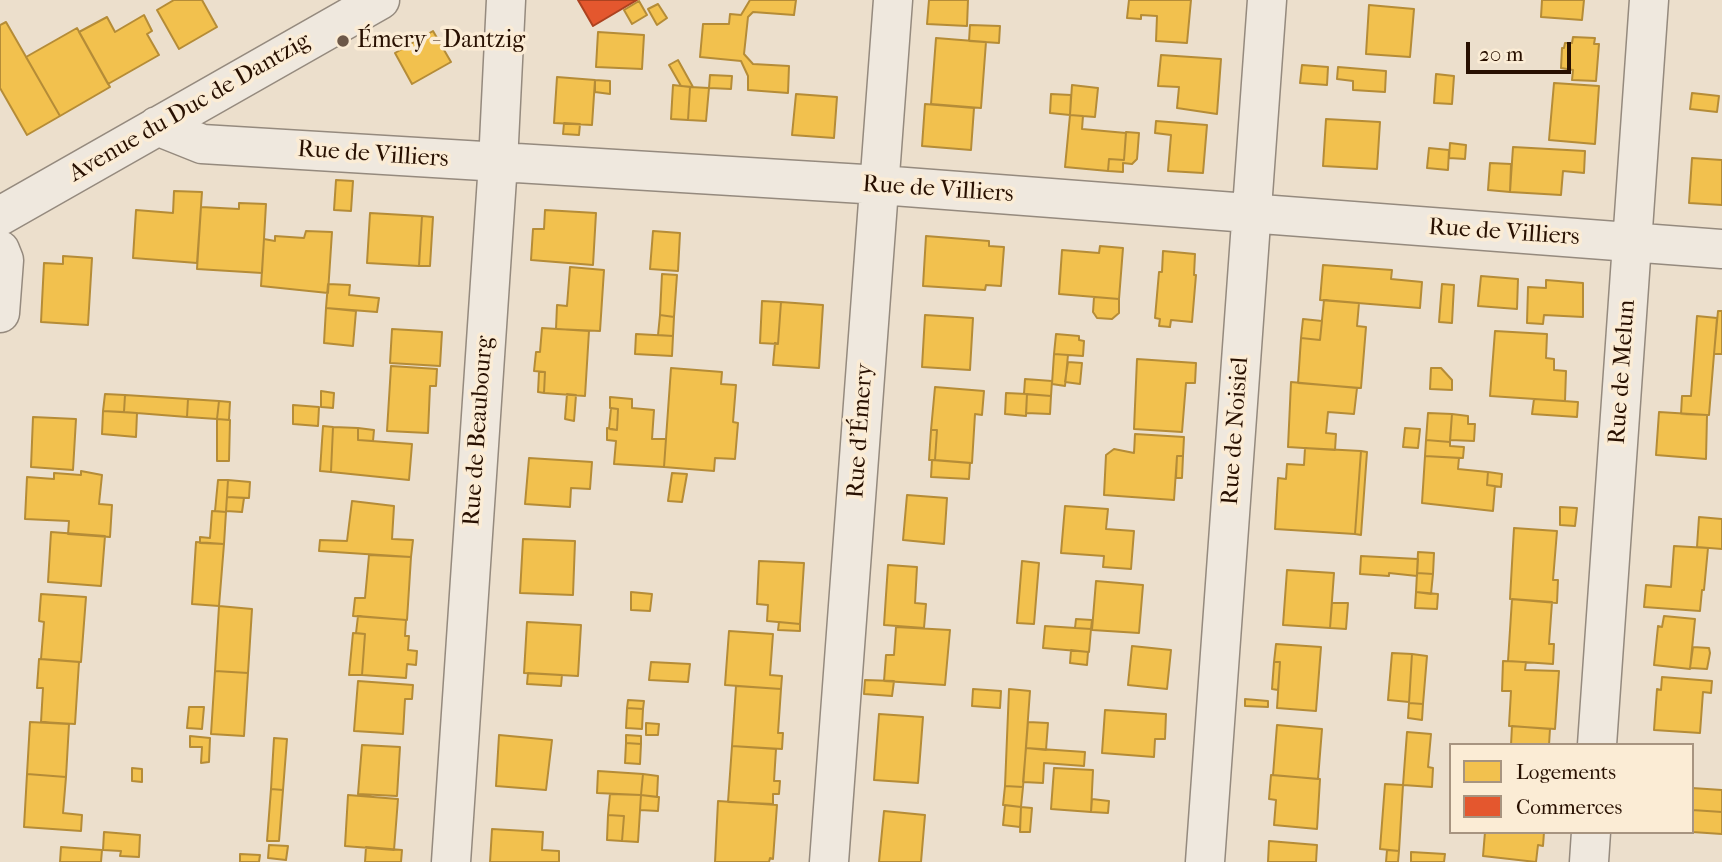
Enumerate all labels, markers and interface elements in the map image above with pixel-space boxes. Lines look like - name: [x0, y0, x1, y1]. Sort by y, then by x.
- street label: Avenue du Duc de Dantzig: [64, 27, 316, 189]
- place label: Émery - Dantzig: [357, 27, 525, 55]
- scale bar: [1470, 28, 1575, 72]
- marker: Émery - Dantzig: [335, 33, 351, 49]
- text: 20 m: [1479, 42, 1523, 66]
- street label: Rue de Villiers: [296, 135, 450, 175]
- street label: Rue de Villiers: [861, 170, 1015, 210]
- street label: Rue de Villiers: [1427, 213, 1581, 253]
- street label: Rue de Melun: [1604, 299, 1642, 445]
- street label: Rue de Beaubourg: [458, 335, 500, 527]
- street label: Rue de Noisiel: [1216, 356, 1256, 506]
- street label: Rue d'Émery: [842, 363, 880, 499]
- legend: [1449, 743, 1694, 834]
- text: Logements: [1516, 760, 1616, 784]
- text: Commerces: [1516, 795, 1622, 819]

